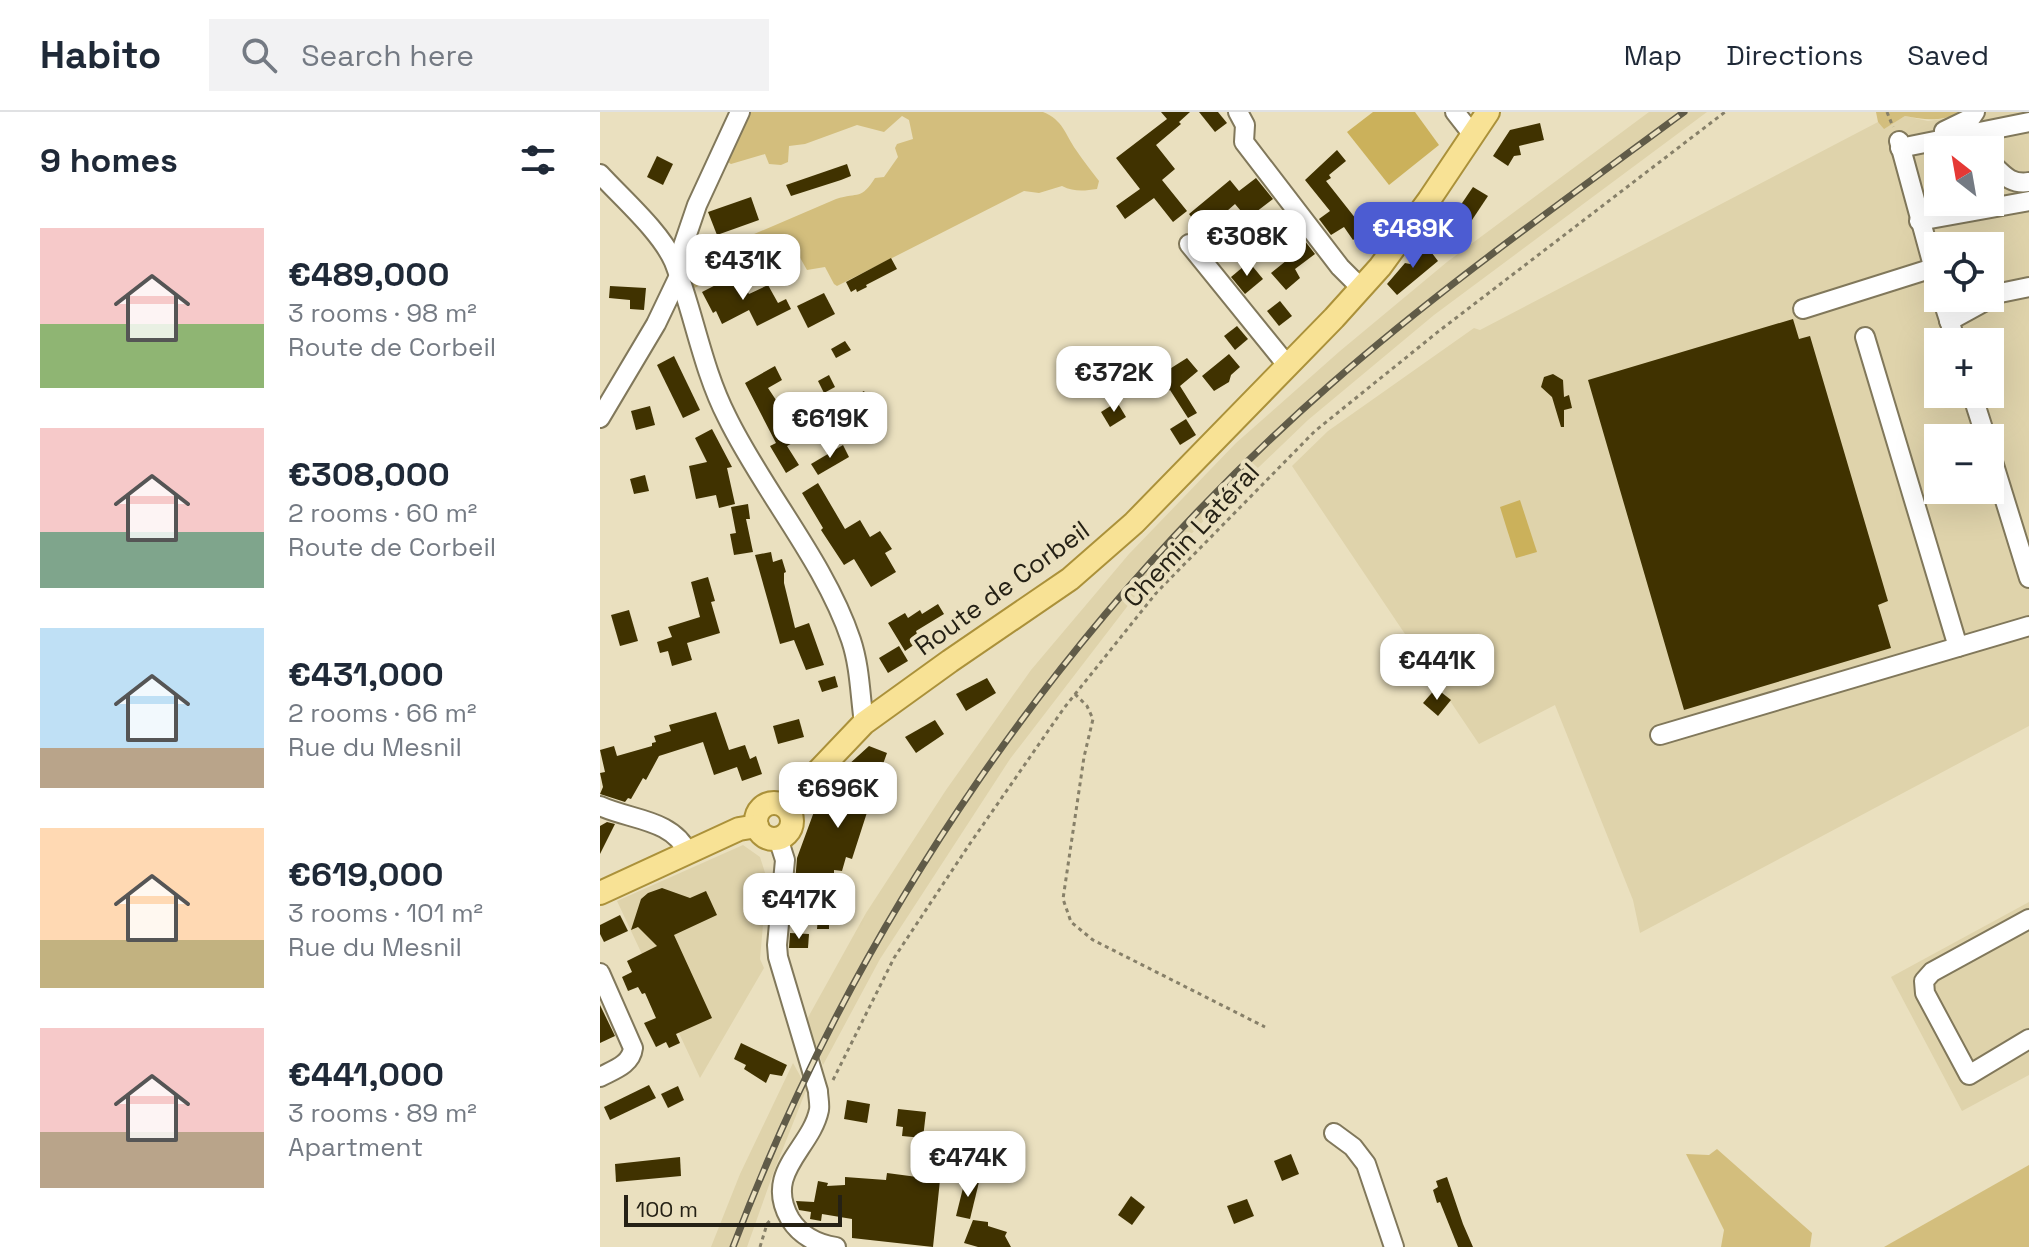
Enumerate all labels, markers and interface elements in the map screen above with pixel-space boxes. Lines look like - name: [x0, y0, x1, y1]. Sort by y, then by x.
- search box: [209, 19, 769, 91]
- text: Habito: [40, 31, 161, 79]
- icon: search: [237, 33, 281, 77]
- text: Search here: [301, 36, 474, 75]
- text: Map: [1624, 37, 1682, 73]
- text: Directions: [1726, 37, 1863, 73]
- text: Saved: [1907, 37, 1989, 73]
- north arrow: [1924, 136, 2004, 216]
- map controls: [1924, 136, 2004, 504]
- icon: filters: [516, 138, 560, 182]
- text: 9 homes: [40, 139, 178, 182]
- pin: €489K: [1357, 202, 1469, 270]
- pin: €308K: [1191, 210, 1303, 278]
- text: €489K: [1372, 211, 1454, 245]
- text: €308K: [1206, 219, 1288, 253]
- button: locate: [1924, 232, 2004, 312]
- pin: €431K: [687, 234, 799, 302]
- text: €431K: [704, 243, 782, 277]
- text: €489,000: [288, 253, 449, 296]
- icon: home: [104, 260, 200, 356]
- text: 3 rooms · 98 m²: [288, 296, 477, 330]
- button: +: [1924, 328, 2004, 408]
- text: Route de Corbeil: [288, 330, 496, 364]
- pin: €372K: [1058, 346, 1170, 414]
- text: €372K: [1074, 355, 1154, 389]
- pin: €619K: [774, 392, 886, 460]
- text: €619K: [791, 401, 869, 435]
- button: −: [1924, 424, 2004, 504]
- text: €308,000: [288, 453, 450, 496]
- street label: Chemin Latéral: [1115, 456, 1267, 614]
- icon: home: [104, 460, 200, 556]
- text: 2 rooms · 60 m²: [288, 496, 477, 530]
- street label: Route de Corbeil: [908, 513, 1096, 663]
- text: Route de Corbeil: [288, 530, 496, 564]
- pin: €441K: [1381, 634, 1493, 702]
- text: €441K: [1398, 643, 1476, 677]
- text: €431,000: [288, 653, 444, 696]
- icon: home: [104, 660, 200, 756]
- text: 2 rooms · 66 m²: [288, 696, 477, 730]
- text: Rue du Mesnil: [288, 730, 462, 764]
- pin: €696K: [782, 762, 894, 830]
- text: €696K: [797, 771, 879, 805]
- text: €619,000: [288, 853, 444, 896]
- icon: home: [104, 860, 200, 956]
- pin: €417K: [743, 873, 855, 941]
- text: €417K: [761, 882, 837, 916]
- text: 3 rooms · 101 m²: [288, 896, 483, 930]
- text: Rue du Mesnil: [288, 930, 462, 964]
- text: €441,000: [288, 1053, 444, 1096]
- icon: home: [104, 1060, 200, 1156]
- text: 3 rooms · 89 m²: [288, 1096, 477, 1130]
- text: Apartment: [288, 1130, 423, 1164]
- pin: €474K: [912, 1131, 1024, 1199]
- text: €474K: [928, 1140, 1008, 1174]
- scale bar: [624, 1191, 842, 1227]
- text: 100 m: [636, 1195, 698, 1223]

